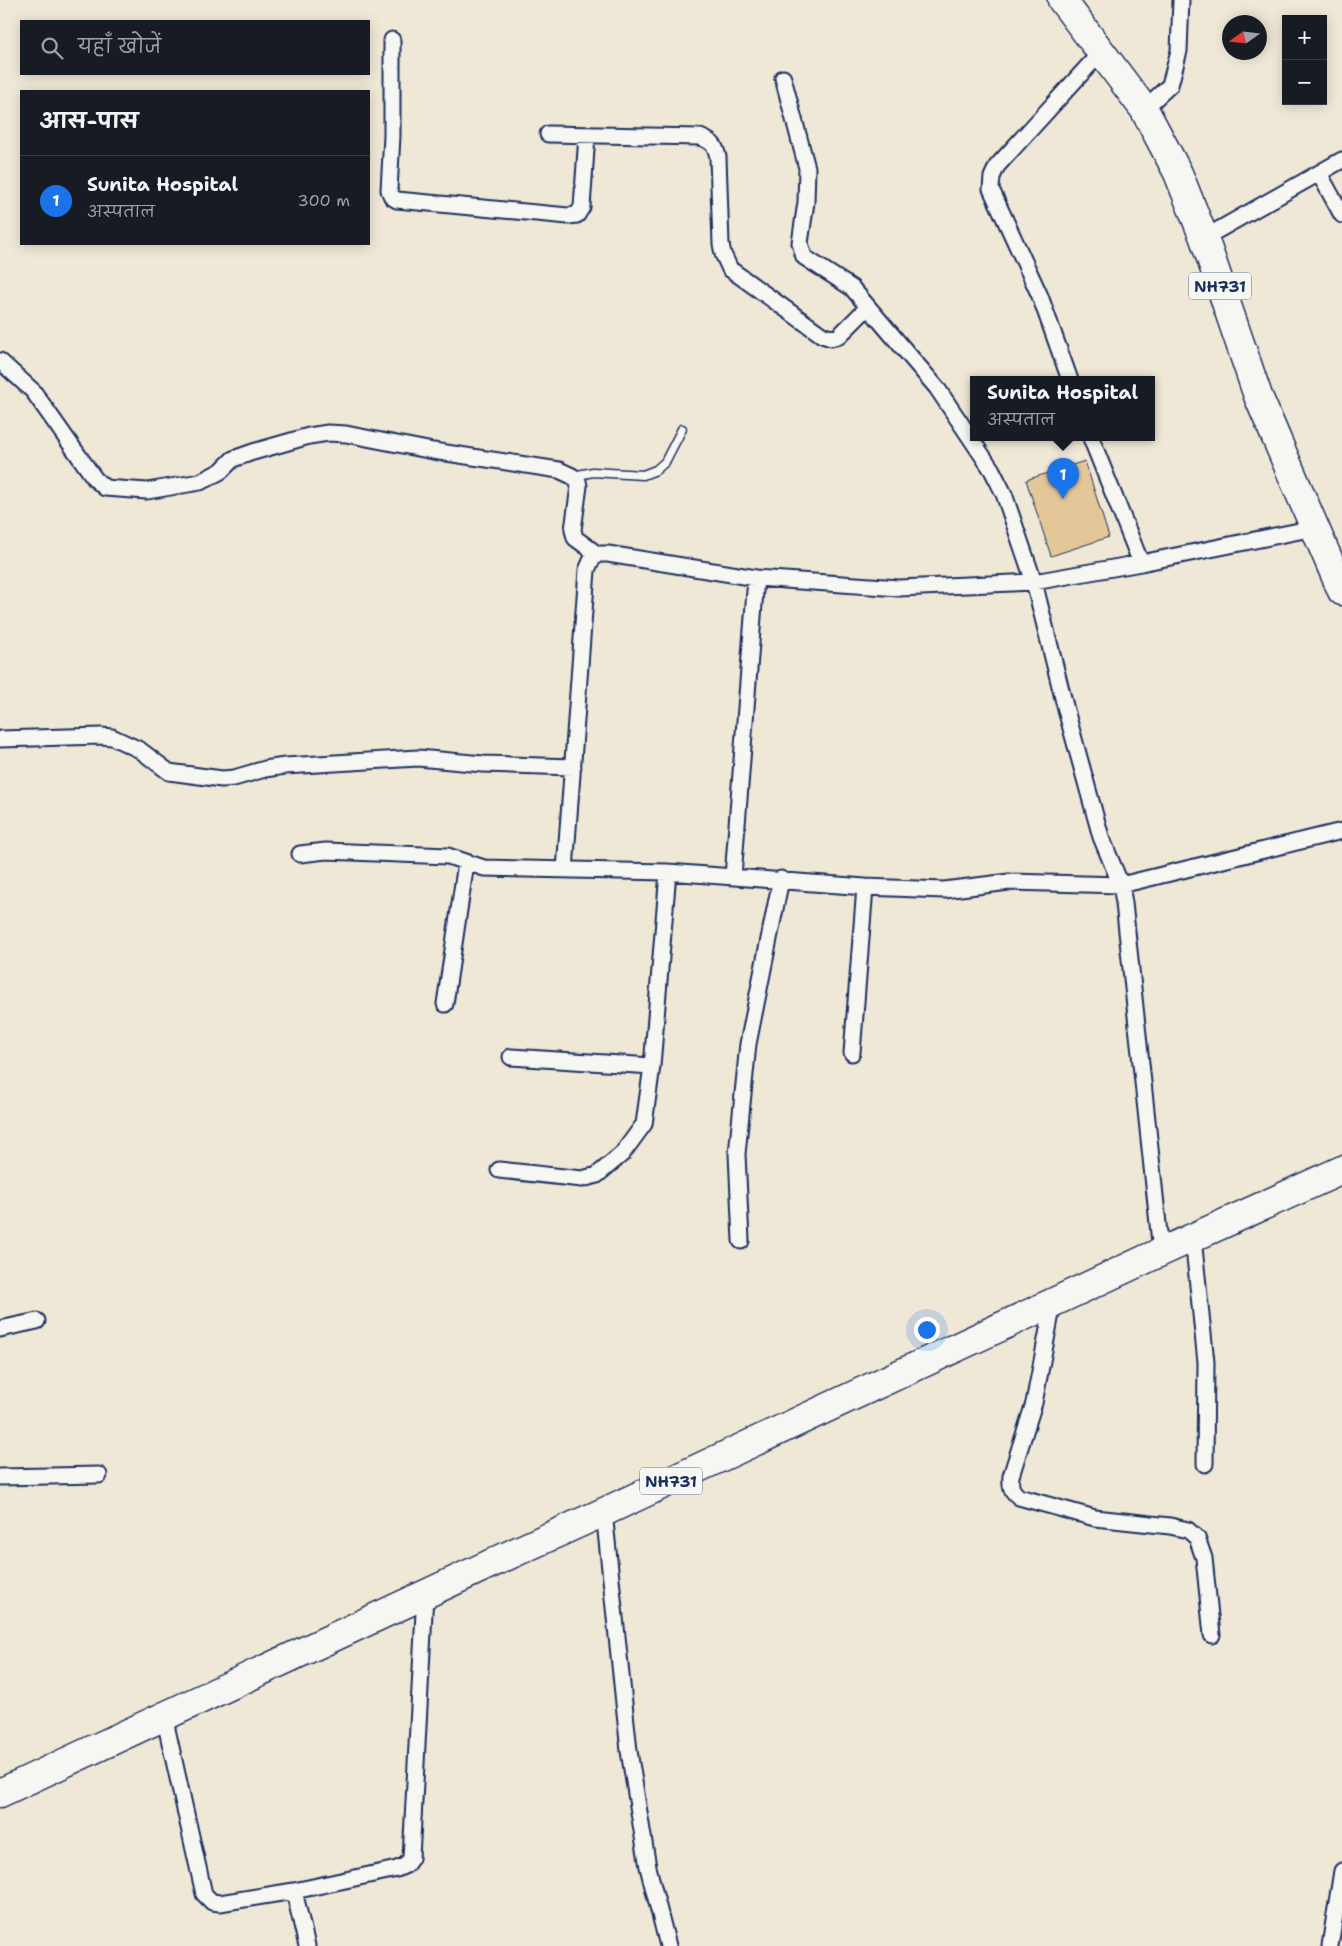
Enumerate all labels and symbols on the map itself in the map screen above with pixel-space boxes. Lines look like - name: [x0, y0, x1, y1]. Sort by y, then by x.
- north arrow: [1222, 15, 1267, 60]
- road number: NH731: [1189, 272, 1251, 300]
- pin: 1: [1047, 458, 1079, 499]
- your location: [914, 1317, 940, 1343]
- road number: NH731: [640, 1468, 702, 1494]

